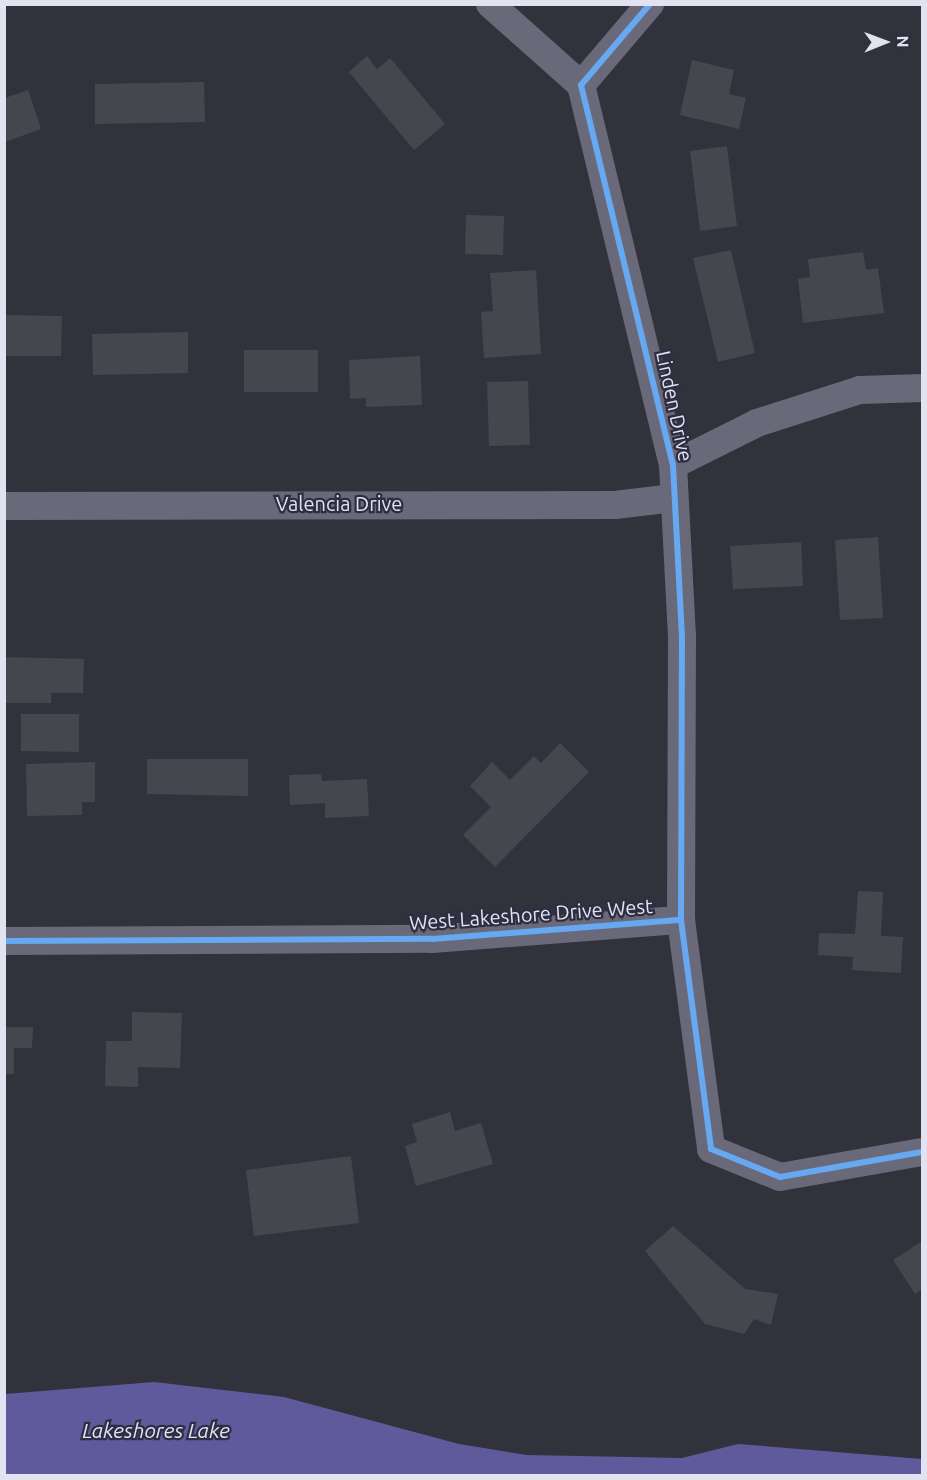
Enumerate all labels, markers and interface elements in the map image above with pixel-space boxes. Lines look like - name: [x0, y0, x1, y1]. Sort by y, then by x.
- north arrow: [855, 12, 915, 72]
- text: N: [894, 36, 912, 48]
- street label: Linden Drive: [652, 348, 698, 464]
- street label: Valencia Drive: [276, 491, 402, 515]
- street label: West Lakeshore Drive West: [408, 894, 654, 934]
- water label: Lakeshores Lake: [82, 1417, 230, 1443]

